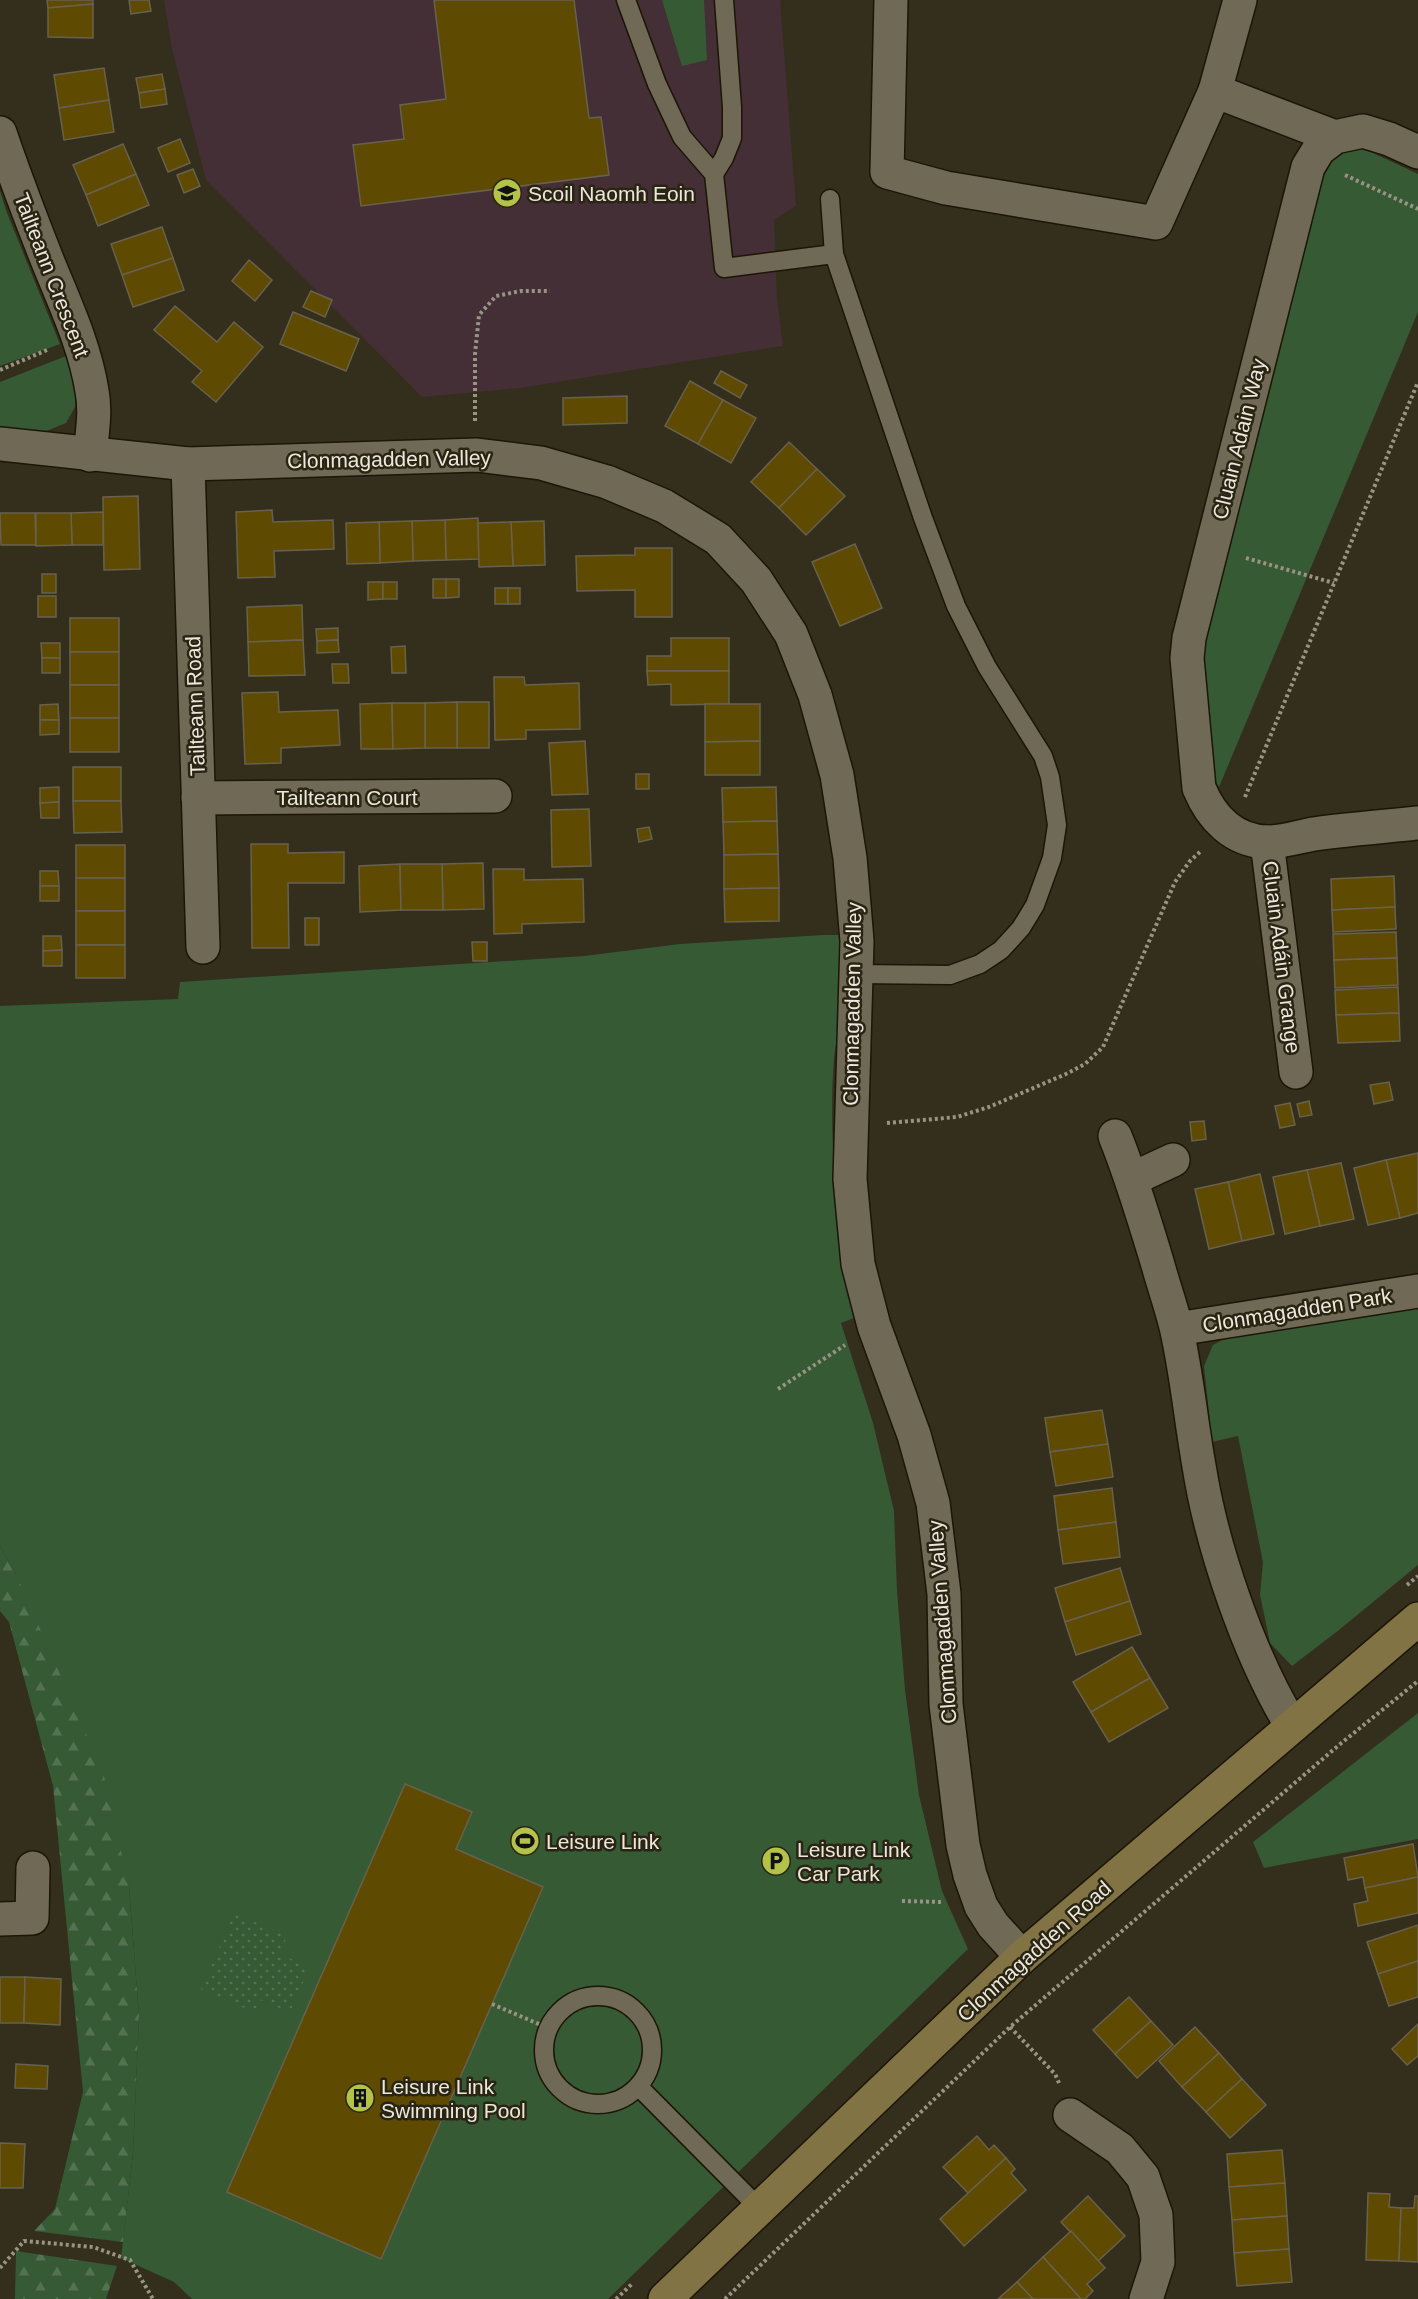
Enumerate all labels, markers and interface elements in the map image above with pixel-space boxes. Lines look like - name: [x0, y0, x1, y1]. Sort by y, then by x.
- school or university icon: Scoil Naomh Eoin: [491, 177, 523, 209]
- place label: Scoil Naomh Eoin: [528, 182, 695, 205]
- street label: Tailteann Crescent: [10, 190, 94, 360]
- street label: Cluain Adain Way: [1208, 356, 1270, 522]
- street label: Clonmagadden Valley: [287, 446, 492, 472]
- street label: Tailteann Road: [181, 636, 209, 776]
- street label: Tailteann Court: [276, 786, 418, 809]
- street label: Cluain Adáin Grange: [1259, 859, 1305, 1055]
- street label: Clonmagadden Valley: [839, 901, 865, 1106]
- street label: Clonmagadden Park: [1201, 1284, 1394, 1336]
- street label: Clonmagadden Valley: [923, 1519, 961, 1725]
- sports icon: Leisure Link: [509, 1825, 541, 1857]
- place label: Leisure Link: [546, 1830, 660, 1853]
- place label: Leisure Link Car Park: [797, 1838, 911, 1885]
- parking icon: Leisure Link Car Park: [760, 1845, 792, 1877]
- street label: Clonmagadden Road: [953, 1876, 1115, 2026]
- place label: Leisure Link Swimming Pool: [381, 2075, 526, 2122]
- building icon: Leisure Link Swimming Pool: [344, 2082, 376, 2114]

